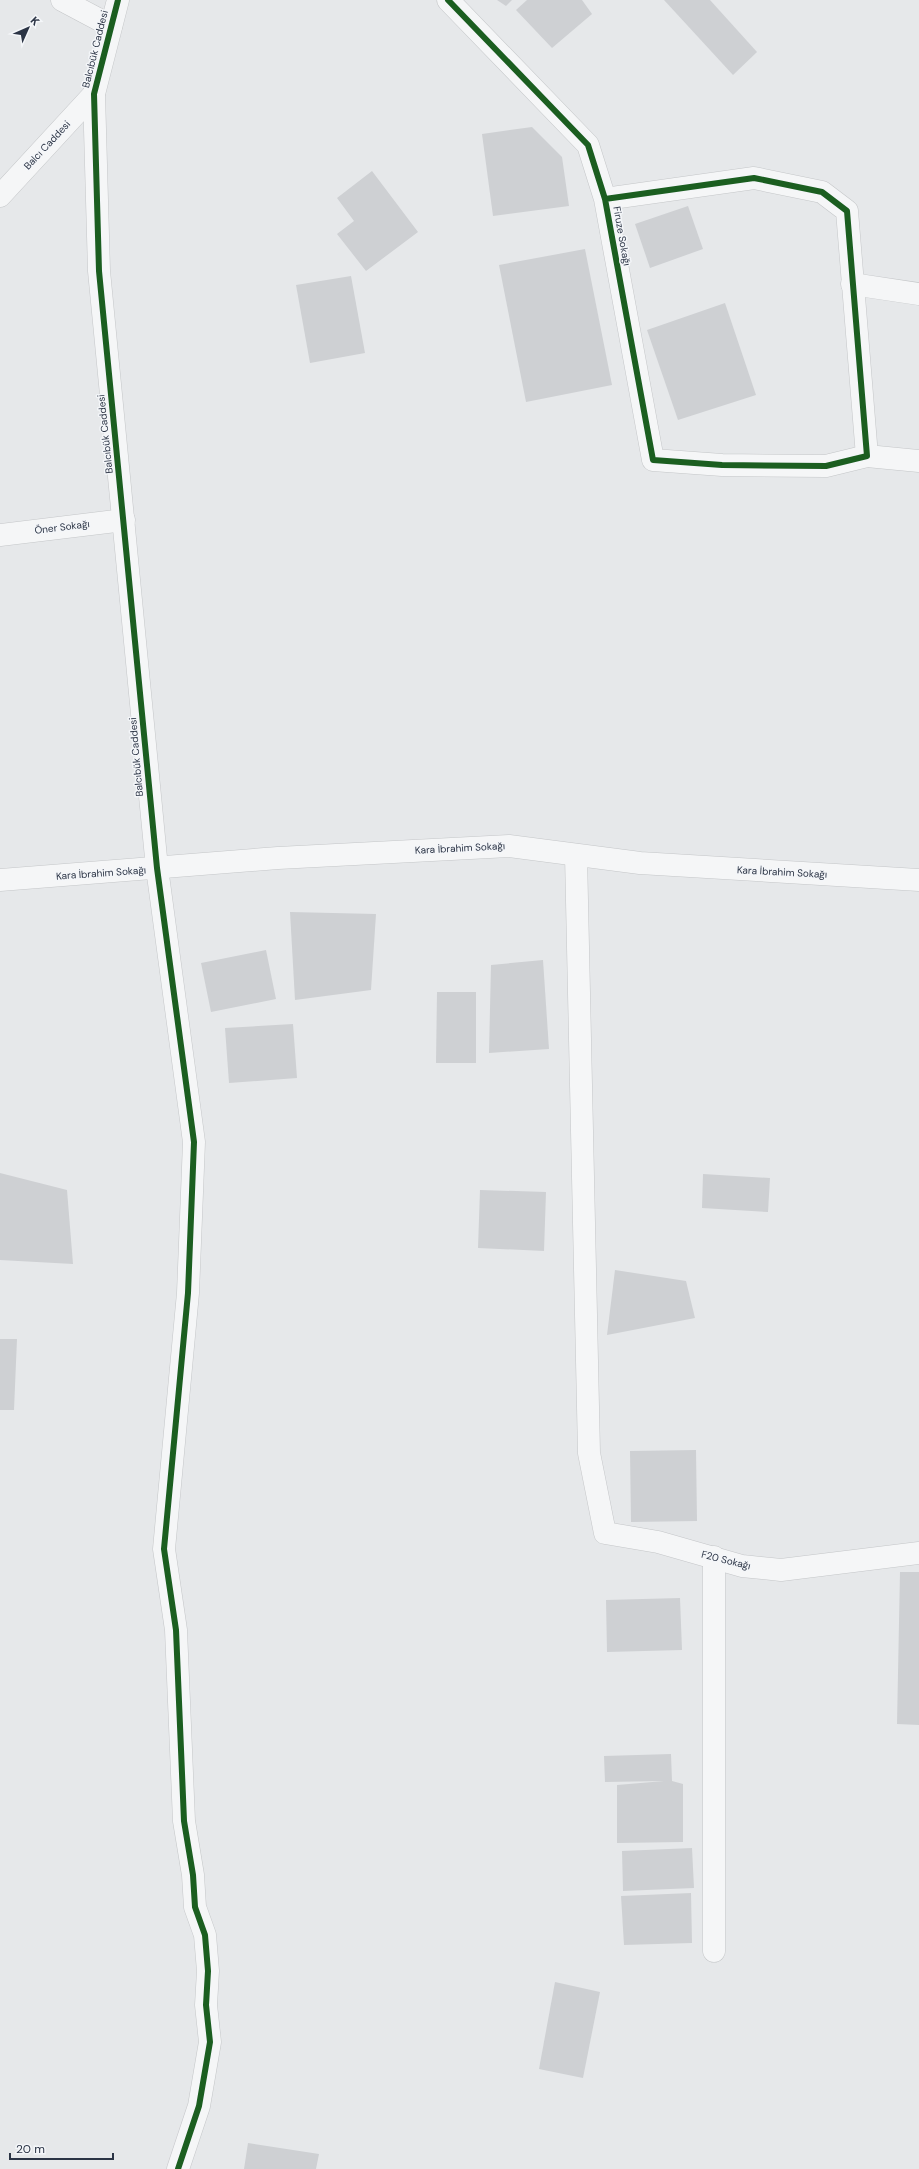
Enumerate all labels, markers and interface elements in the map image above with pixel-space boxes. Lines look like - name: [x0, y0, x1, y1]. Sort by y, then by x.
- north arrow: [8, 8, 48, 48]
- street label: Balcıbük Caddesi: [79, 9, 111, 89]
- text: K: [28, 13, 43, 28]
- street label: Balcı Caddesi: [21, 118, 73, 172]
- street label: Firuze Sokağı: [610, 205, 634, 267]
- street label: Balcıbük Caddesi: [94, 394, 116, 474]
- street label: Öner Sokağı: [34, 517, 90, 537]
- street label: Balcıbük Caddesi: [126, 717, 146, 797]
- street label: Kara İbrahim Sokağı: [415, 839, 505, 857]
- street label: Kara İbrahim Sokağı: [56, 863, 146, 883]
- street label: Kara İbrahim Sokağı: [737, 863, 827, 881]
- street label: F20 Sokağı: [700, 1548, 752, 1572]
- scale bar: [10, 2135, 113, 2161]
- text: 20 m: [16, 2141, 45, 2157]

